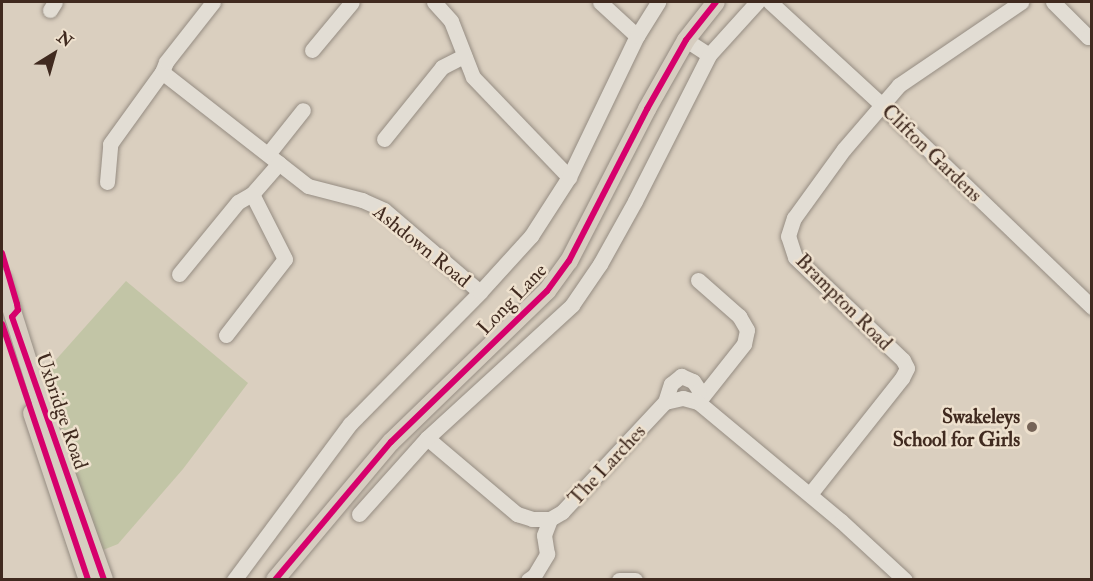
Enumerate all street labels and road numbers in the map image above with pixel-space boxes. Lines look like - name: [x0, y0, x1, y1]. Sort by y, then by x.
- street label: Clifton Gardens: [877, 99, 987, 207]
- street label: Ashdown Road: [369, 200, 475, 292]
- street label: Brampton Road: [791, 249, 897, 355]
- street label: Long Lane: [472, 258, 552, 340]
- street label: Uxbridge Road: [31, 350, 93, 472]
- street label: The Larches: [564, 420, 650, 510]

